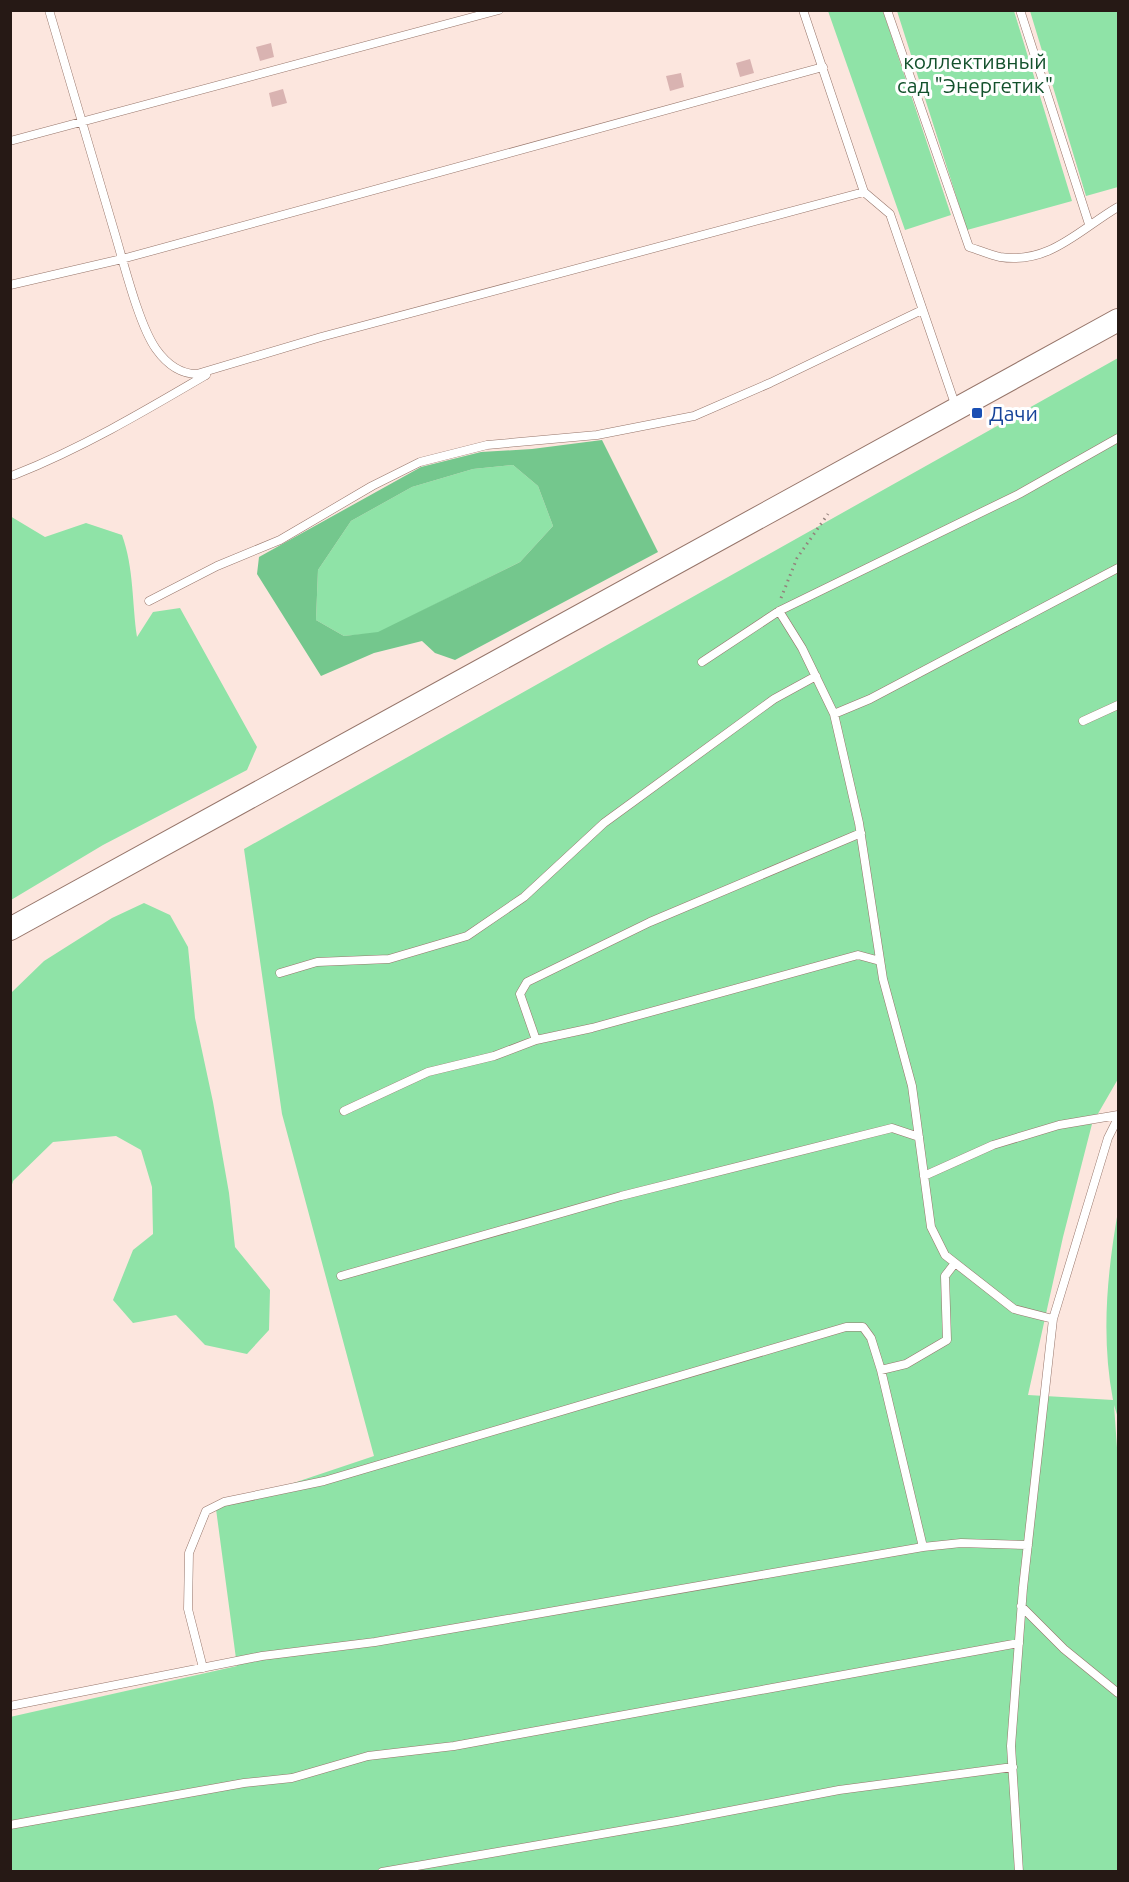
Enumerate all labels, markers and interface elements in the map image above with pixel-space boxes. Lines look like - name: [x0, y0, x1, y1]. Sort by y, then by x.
- park label: коллективный сад "Энергетик": [897, 49, 1053, 97]
- place label: Дачи: [989, 401, 1038, 425]
- marker: Дачи: [970, 406, 984, 420]

